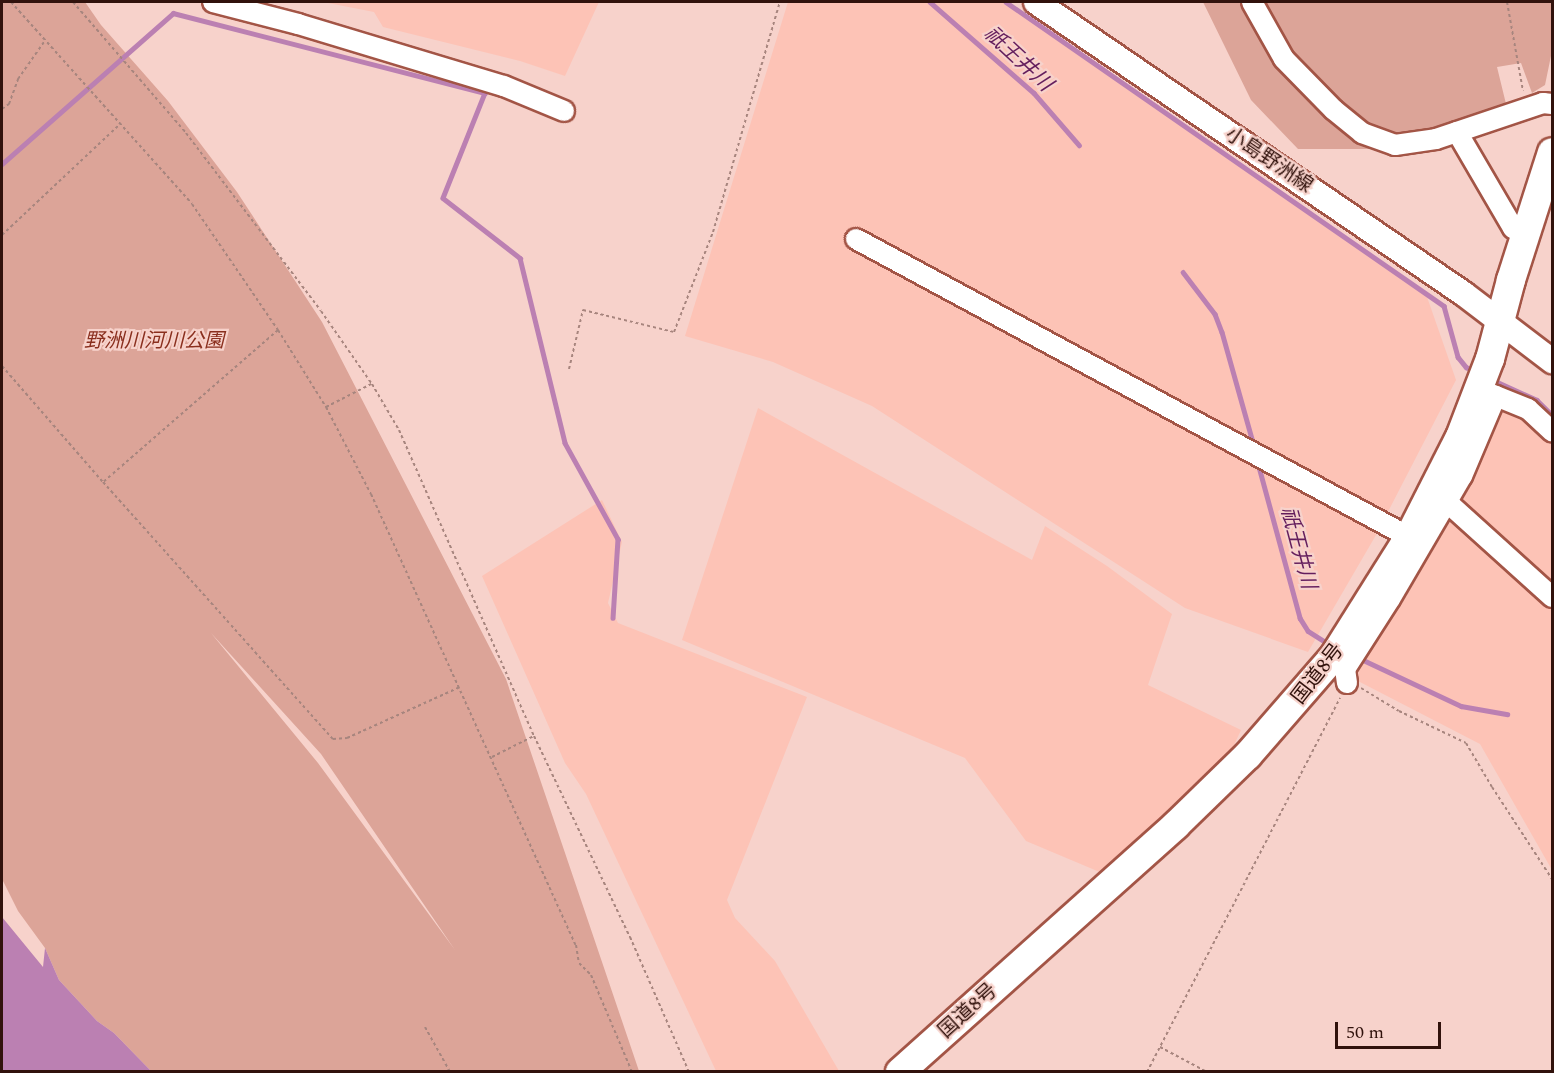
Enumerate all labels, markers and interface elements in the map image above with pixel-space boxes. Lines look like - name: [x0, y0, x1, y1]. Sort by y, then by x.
- water label: 祇王井川: [979, 21, 1057, 97]
- street label: 小島野洲線: [1221, 122, 1317, 198]
- park label: 野洲川河川公園: [84, 329, 224, 353]
- water label: 祇王井川: [1275, 504, 1321, 592]
- street label: 国道8号: [1287, 639, 1349, 709]
- street label: 国道8号: [934, 979, 1002, 1043]
- scale bar: [1338, 1010, 1444, 1048]
- text: 50 m: [1346, 1019, 1384, 1046]

